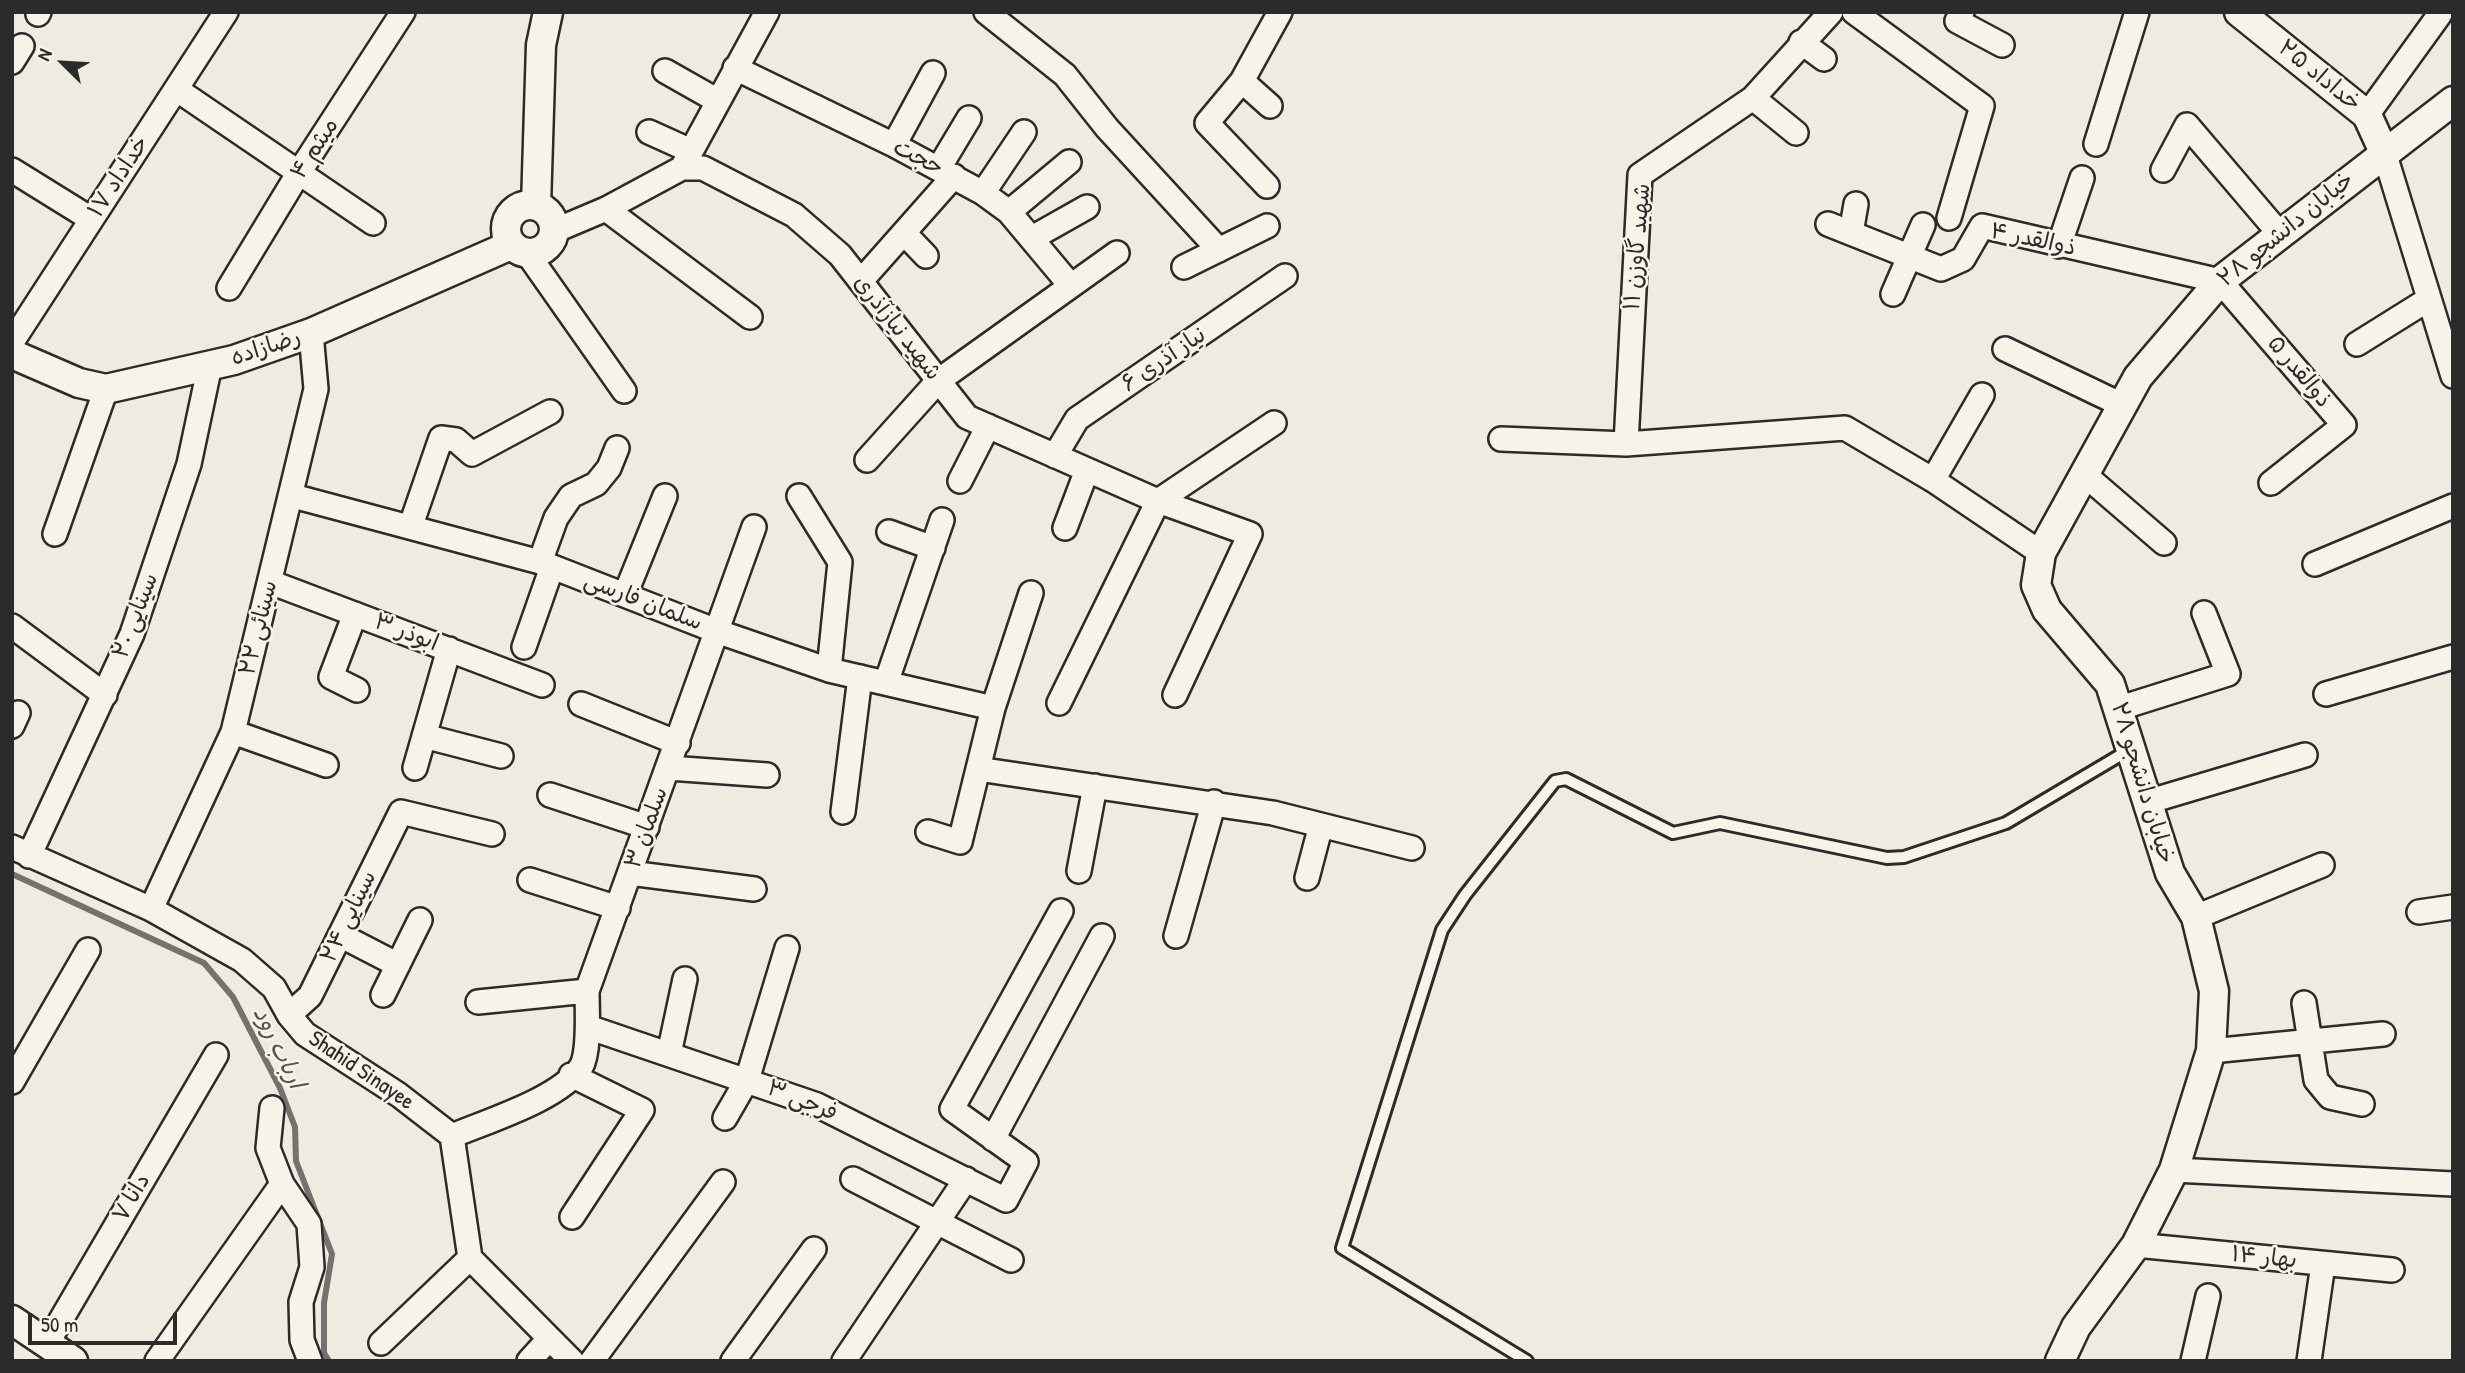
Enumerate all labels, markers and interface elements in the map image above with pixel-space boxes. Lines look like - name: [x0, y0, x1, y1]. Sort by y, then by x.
- north arrow: [28, 28, 98, 98]
- street label: خداداد ۲۵: [2272, 34, 2366, 118]
- text: N: [30, 45, 58, 64]
- street label: میثم ۴: [285, 113, 345, 185]
- street label: خداداد ۱۷: [82, 131, 156, 223]
- street label: حجت: [888, 134, 948, 182]
- street label: خیابان دانشجو ۲۸: [2212, 167, 2360, 293]
- street label: شهید گاوزن ۱۱: [1619, 182, 1657, 312]
- street label: ذوالقدر ۴: [1988, 217, 2078, 263]
- street label: شهید نیازآذری: [847, 270, 947, 386]
- street label: نیاز آذری ۶: [1116, 322, 1212, 398]
- street label: رضازاده: [228, 324, 304, 372]
- street label: ذوالقدر ۵: [2261, 330, 2337, 414]
- street label: سلمان فارسی: [580, 567, 706, 637]
- street label: سینایی ۲۰: [107, 570, 165, 662]
- street label: سینائی ۲۲: [234, 578, 284, 678]
- street label: ابوذر ۳: [370, 608, 442, 658]
- street label: خیابان دانشجو ۲۸: [2104, 699, 2180, 867]
- street label: سلمان ۳: [620, 783, 674, 873]
- street label: سینایی ۲۴: [315, 867, 383, 967]
- water label: ارباب رود: [246, 1002, 310, 1094]
- street label: Shahid Sinayee: [303, 1026, 419, 1116]
- street label: فرجی ۳: [763, 1074, 841, 1128]
- street label: دانا ۷: [107, 1169, 157, 1227]
- street label: بهار ۱۴: [2230, 1241, 2298, 1275]
- scale bar: [32, 1300, 180, 1344]
- text: 50 m: [41, 1310, 78, 1339]

